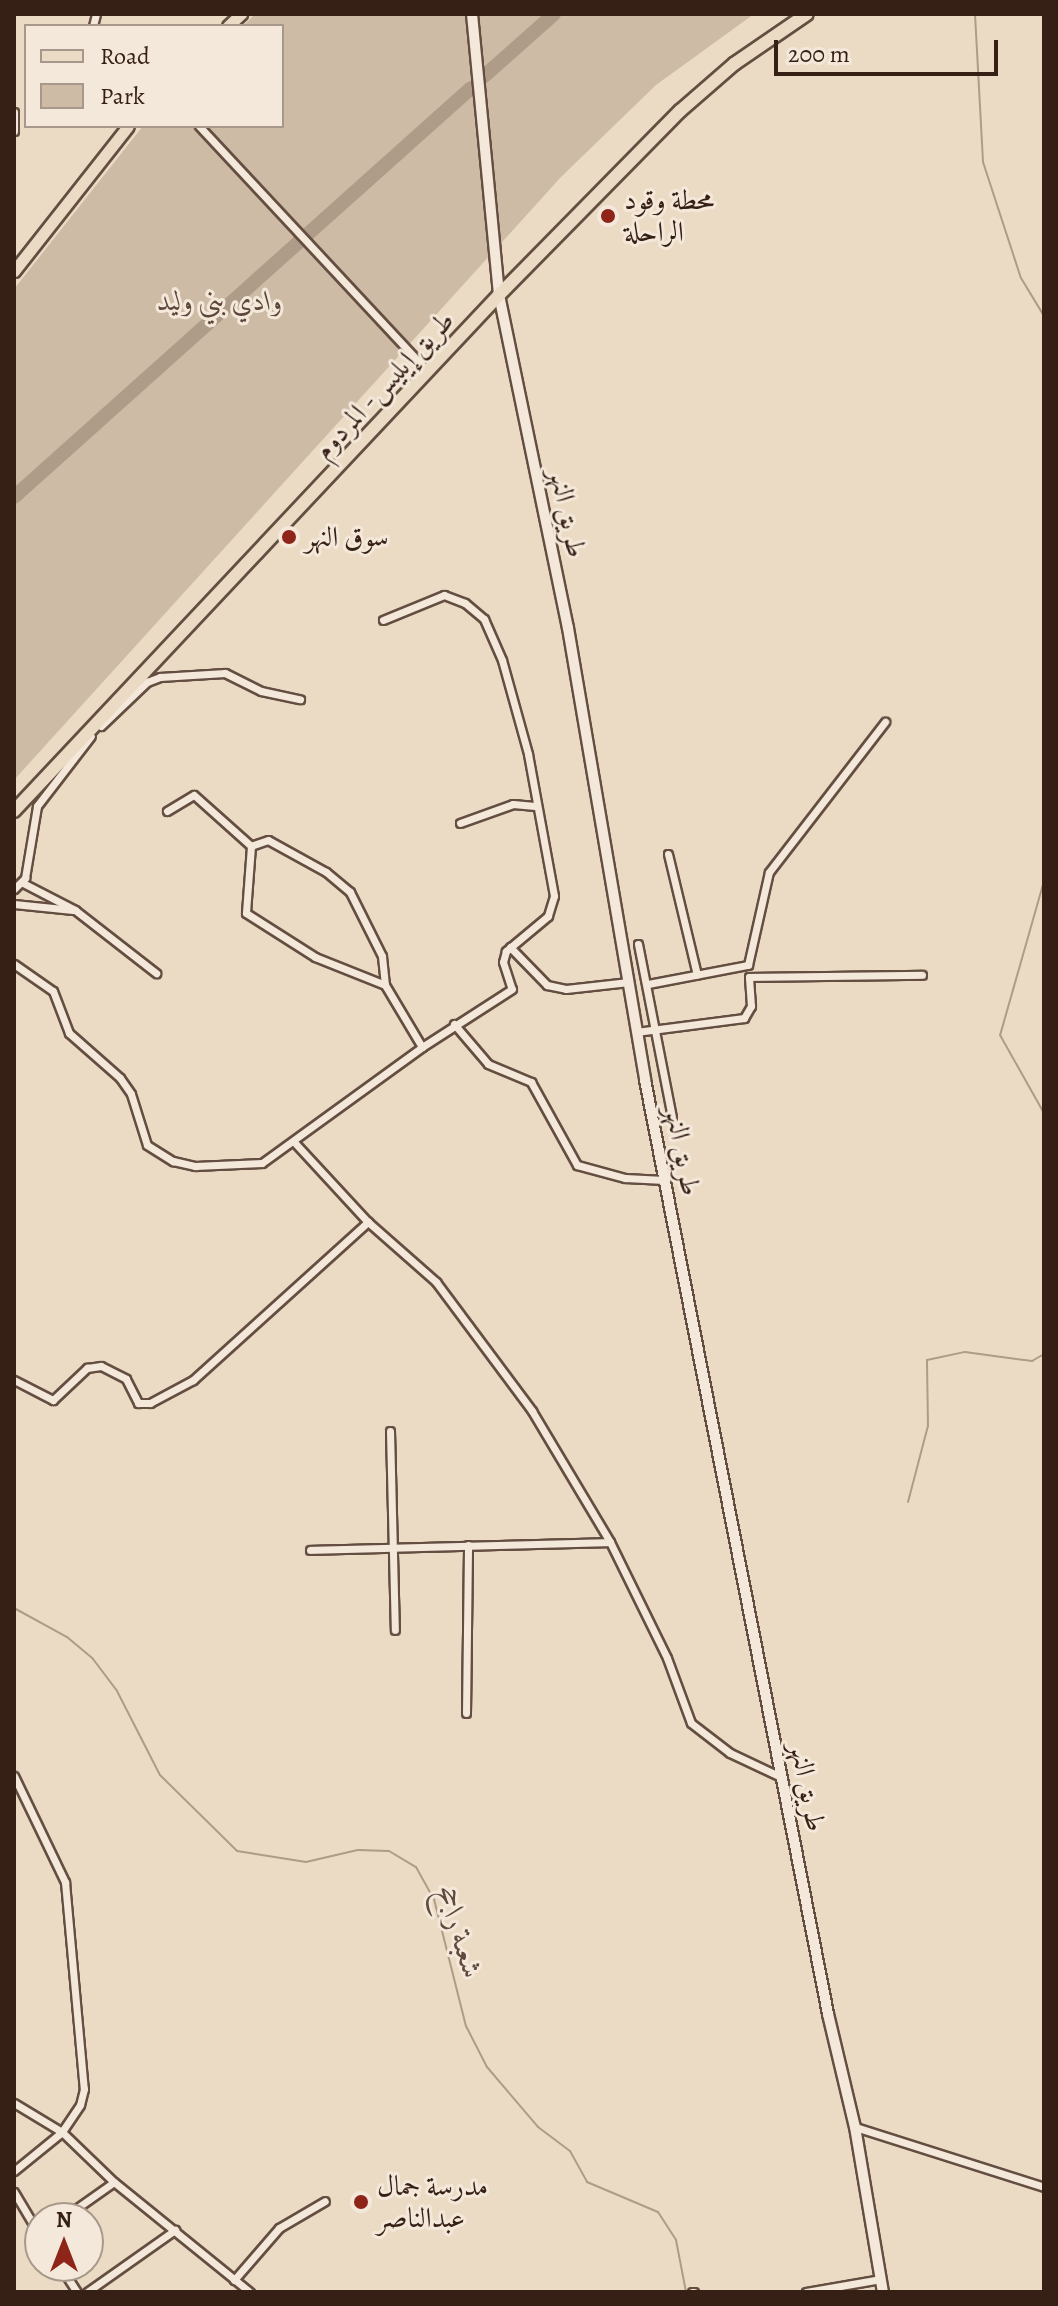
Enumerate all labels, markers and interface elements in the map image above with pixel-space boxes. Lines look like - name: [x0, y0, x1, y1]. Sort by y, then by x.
- legend: [24, 24, 284, 128]
- scale bar: [778, 24, 1002, 74]
- text: 200 m: [788, 38, 850, 70]
- text: Road: [100, 40, 150, 72]
- text: Park: [100, 80, 145, 112]
- place label: محطة وقود الراحلة: [624, 183, 714, 249]
- marker: محطة وقود الراحلة: [599, 207, 617, 225]
- park label: وادي بني وليد: [157, 284, 283, 318]
- street label: طريق إيليس- المردوم: [306, 304, 462, 466]
- street label: طريق النهر: [542, 465, 594, 561]
- place label: سوق النهر: [305, 520, 389, 554]
- marker: سوق النهر: [280, 528, 298, 546]
- street label: طريق النهر: [658, 1104, 708, 1198]
- street label: طريق النهر: [783, 1740, 833, 1834]
- water label: شعبة راجح: [429, 1881, 491, 1983]
- place label: مدرسة جمال عبدالناصر: [377, 2169, 488, 2235]
- marker: مدرسة جمال عبدالناصر: [352, 2193, 370, 2211]
- north arrow: [24, 2202, 104, 2282]
- text: N: [56, 2205, 72, 2235]

